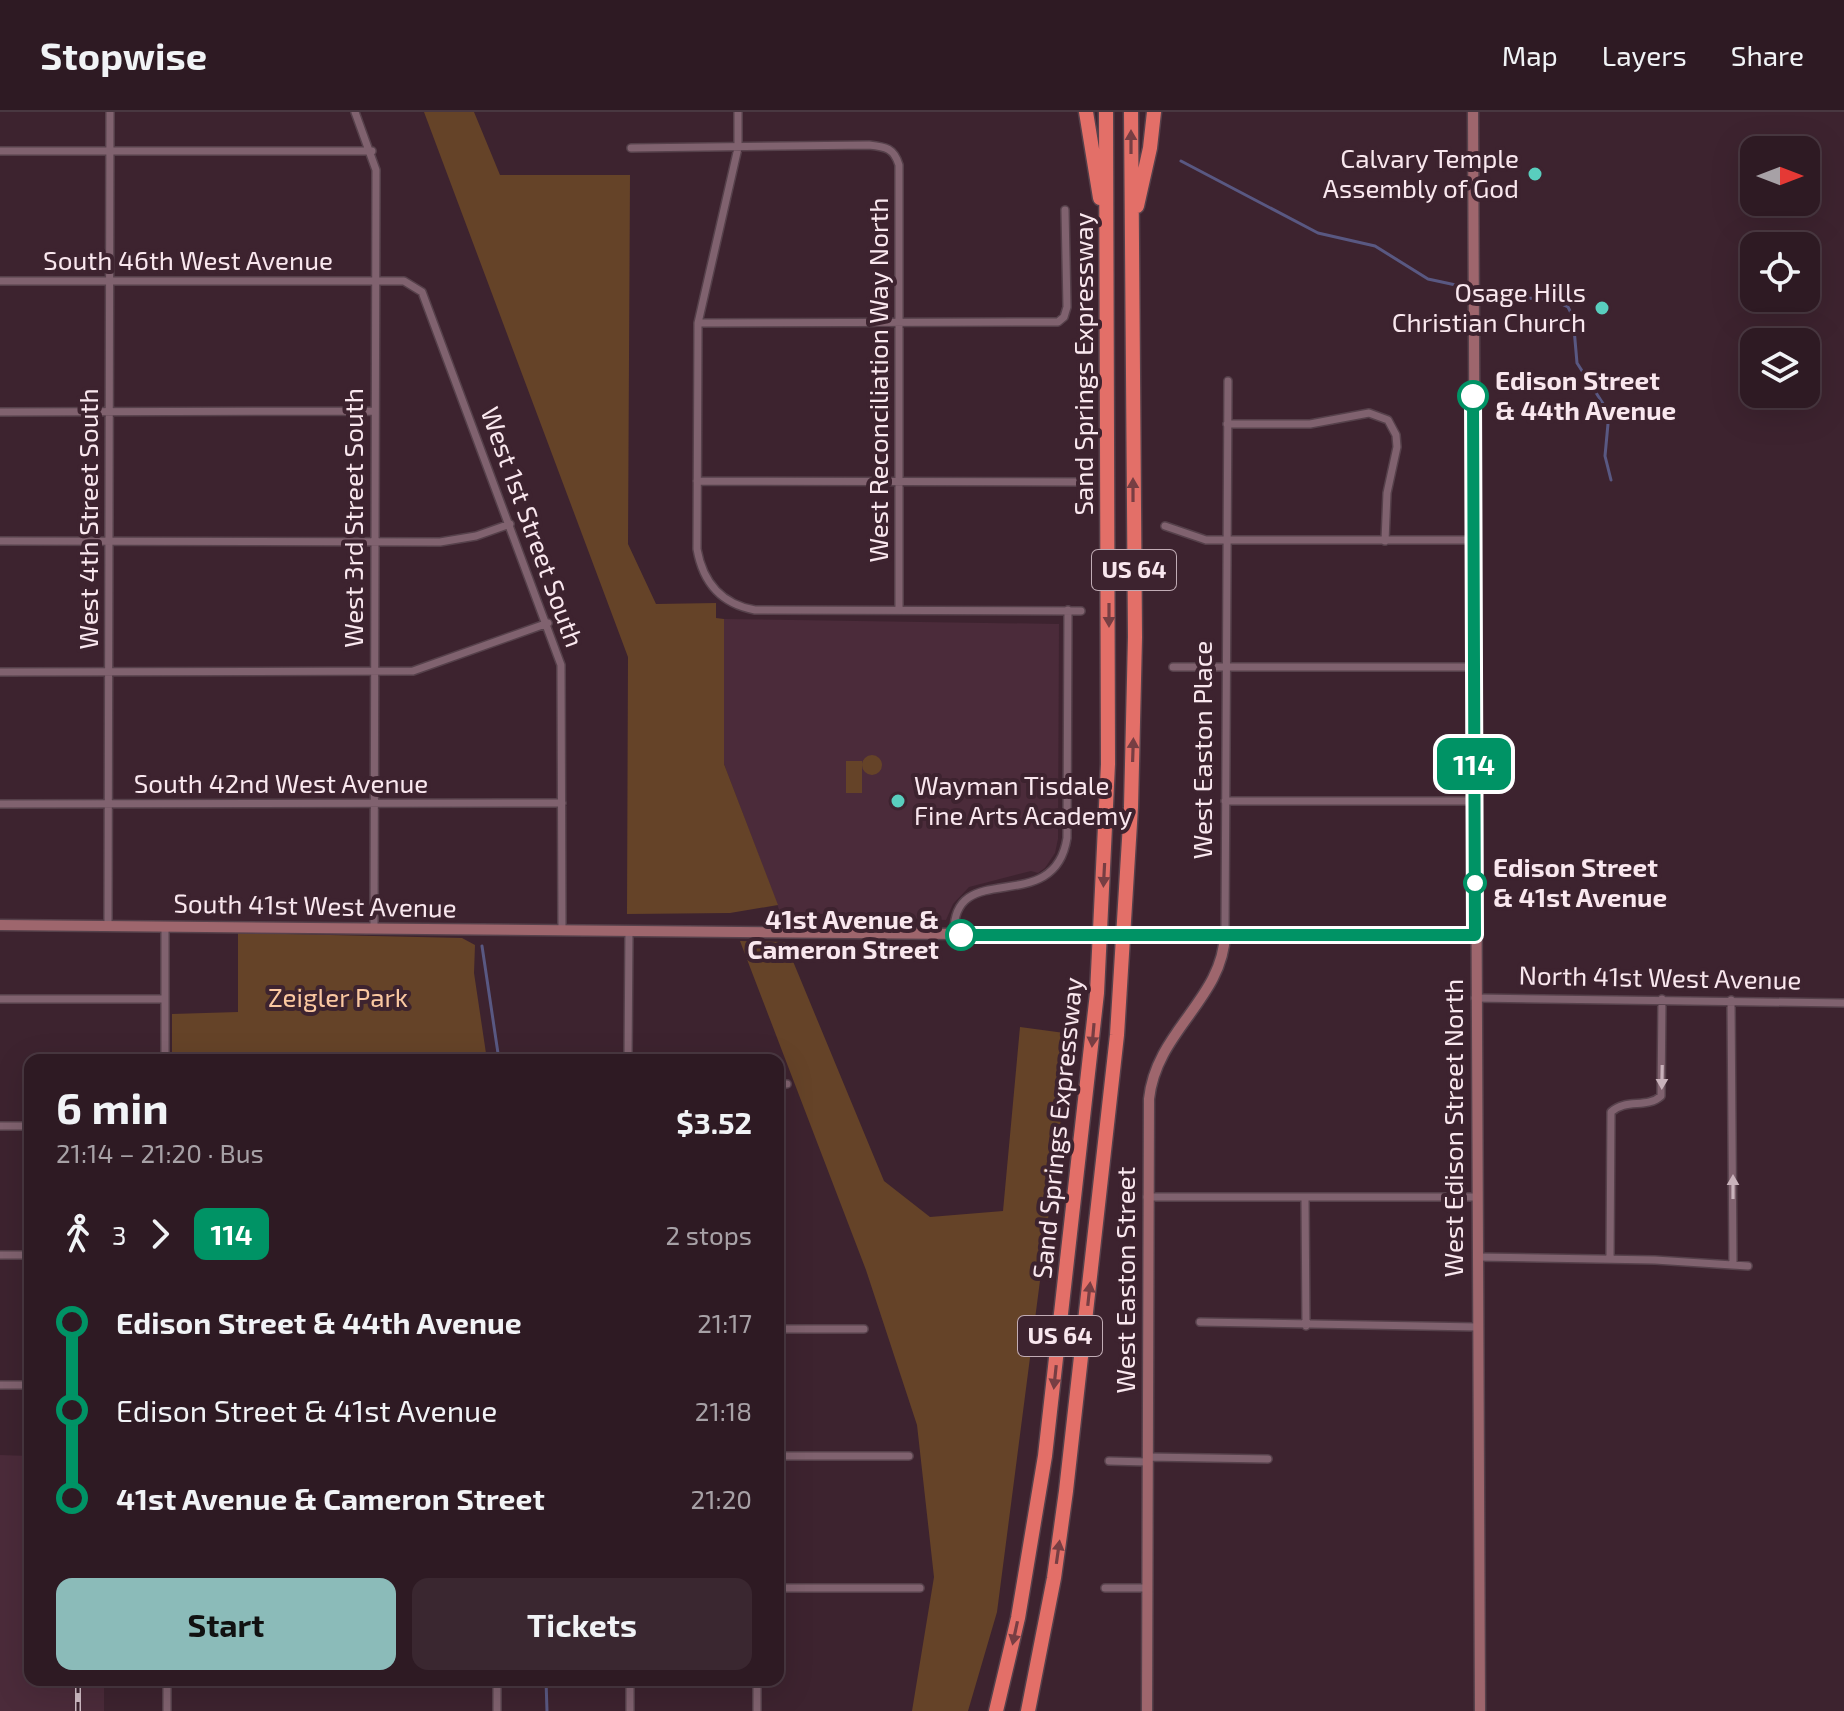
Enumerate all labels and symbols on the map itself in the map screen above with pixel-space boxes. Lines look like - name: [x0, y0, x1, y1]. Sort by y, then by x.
- one-way arrow: [1125, 129, 1137, 154]
- north arrow: [1740, 136, 1820, 216]
- place label: Calvary Temple Assembly of God: [1323, 142, 1519, 203]
- marker: Calvary Temple Assembly of God: [1526, 165, 1544, 183]
- street label: West Reconciliation Way North: [862, 198, 893, 562]
- street label: Sand Springs Expressway: [1067, 212, 1098, 516]
- street label: South 46th West Avenue: [43, 244, 333, 275]
- place label: Osage Hills Christian Church: [1392, 276, 1586, 337]
- marker: Osage Hills Christian Church: [1593, 299, 1611, 317]
- place label: Edison Street & 44th Avenue: [1495, 364, 1676, 425]
- marker: Edison Street & 44th Avenue: [1458, 381, 1488, 411]
- street label: West 4th Street South: [72, 388, 103, 650]
- street label: West 3rd Street South: [337, 388, 368, 648]
- street label: West 1st Street South: [475, 402, 591, 651]
- one-way arrow: [1127, 477, 1140, 502]
- road number: US 64: [1092, 550, 1176, 590]
- one-way arrow: [1103, 603, 1115, 628]
- street label: West Easton Place: [1186, 641, 1217, 859]
- one-way arrow: [1126, 737, 1139, 762]
- line badge: 114: [1428, 738, 1520, 790]
- street label: South 42nd West Avenue: [134, 767, 428, 798]
- place label: Wayman Tisdale Fine Arts Academy: [914, 769, 1132, 830]
- marker: Wayman Tisdale Fine Arts Academy: [889, 792, 907, 810]
- place label: Edison Street & 41st Avenue: [1493, 851, 1667, 912]
- one-way arrow: [1097, 863, 1110, 888]
- marker: Edison Street & 41st Avenue: [1464, 872, 1486, 894]
- street label: South 41st West Avenue: [173, 887, 457, 922]
- place label: 41st Avenue & Cameron Street: [747, 903, 939, 964]
- marker: 41st Avenue & Cameron Street: [946, 920, 976, 950]
- street label: North 41st West Avenue: [1518, 959, 1802, 994]
- street label: Sand Springs Expressway: [1025, 975, 1088, 1280]
- street label: West Edison Street North: [1437, 979, 1468, 1277]
- park label: Zeigler Park: [268, 981, 408, 1012]
- one-way arrow: [1086, 1023, 1099, 1048]
- one-way arrow: [1656, 1065, 1668, 1090]
- street label: West Easton Street: [1109, 1166, 1140, 1393]
- one-way arrow: [1727, 1174, 1739, 1199]
- one-way arrow: [1083, 1281, 1096, 1306]
- road number: US 64: [1018, 1316, 1102, 1356]
- one-way arrow: [1049, 1364, 1062, 1389]
- one-way arrow: [1052, 1539, 1065, 1564]
- one-way arrow: [1008, 1621, 1021, 1646]

